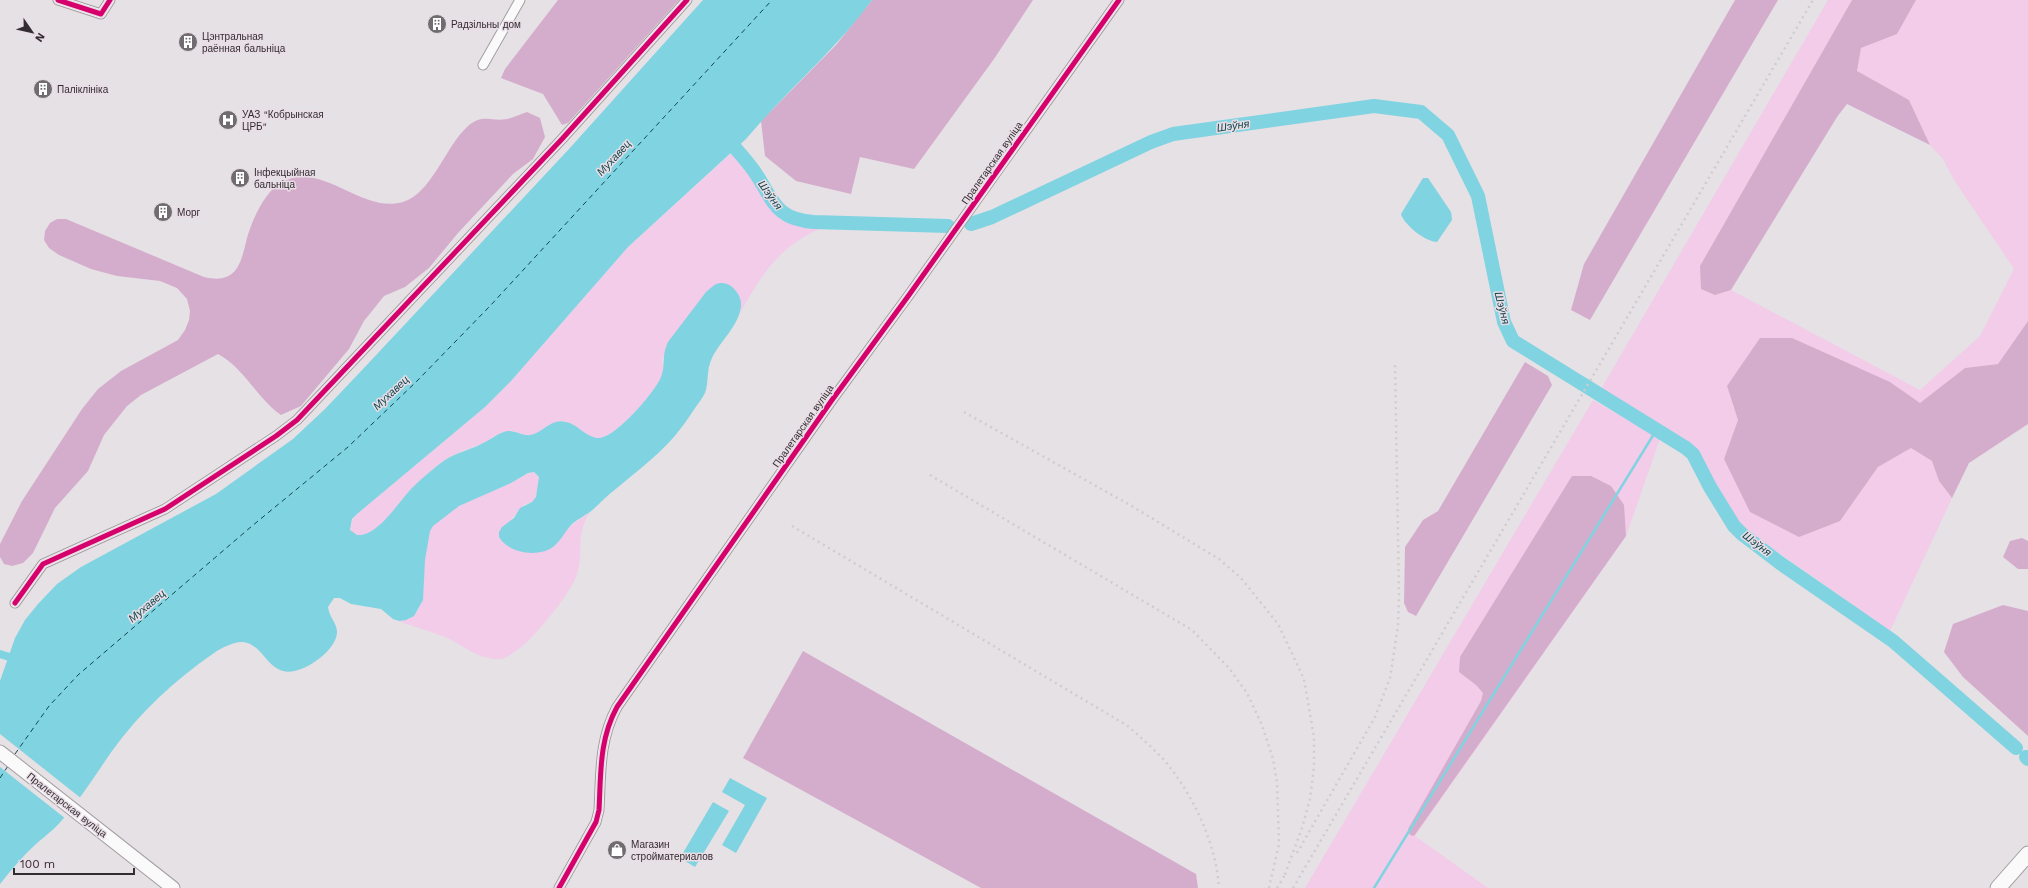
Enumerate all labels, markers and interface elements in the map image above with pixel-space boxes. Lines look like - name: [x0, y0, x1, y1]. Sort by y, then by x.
- north arrow: [12, 12, 52, 52]
- building icon: Радзільны дом: [426, 13, 448, 35]
- place label: Радзільны дом: [451, 19, 521, 30]
- text: N: [32, 30, 48, 44]
- building icon: Цэнтральная раённая бальніца: [177, 31, 199, 53]
- place label: Цэнтральная раённая бальніца: [202, 31, 286, 54]
- building icon: Паліклініка: [32, 78, 54, 100]
- place label: Паліклініка: [57, 84, 109, 95]
- hospital icon: УАЗ "Кобрынская ЦРБ": [217, 109, 239, 131]
- place label: УАЗ "Кобрынская ЦРБ": [242, 109, 324, 132]
- water label: Шэўня: [1216, 117, 1250, 135]
- street label: Пралетарская вуліца: [959, 119, 1025, 206]
- water label: Мухавец: [594, 137, 634, 179]
- building icon: Інфекцыйная бальніца: [229, 167, 251, 189]
- place label: Інфекцыйная бальніца: [254, 167, 315, 190]
- water label: Шэўня: [755, 178, 785, 212]
- building icon: Морг: [152, 201, 174, 223]
- place label: Морг: [177, 207, 201, 218]
- water label: Шэўня: [1492, 290, 1512, 326]
- water label: Мухавец: [370, 373, 412, 413]
- street label: Пралетарская вуліца: [770, 382, 836, 469]
- water label: Шэўня: [1740, 529, 1774, 559]
- water label: Мухавец: [126, 587, 168, 625]
- street label: Пралетарская вуліца: [25, 770, 109, 840]
- shop icon: Магазин стройматериалов: [606, 839, 628, 861]
- place label: Магазин стройматериалов: [631, 839, 713, 862]
- scale bar: [14, 850, 134, 876]
- text: 100 m: [20, 857, 55, 871]

